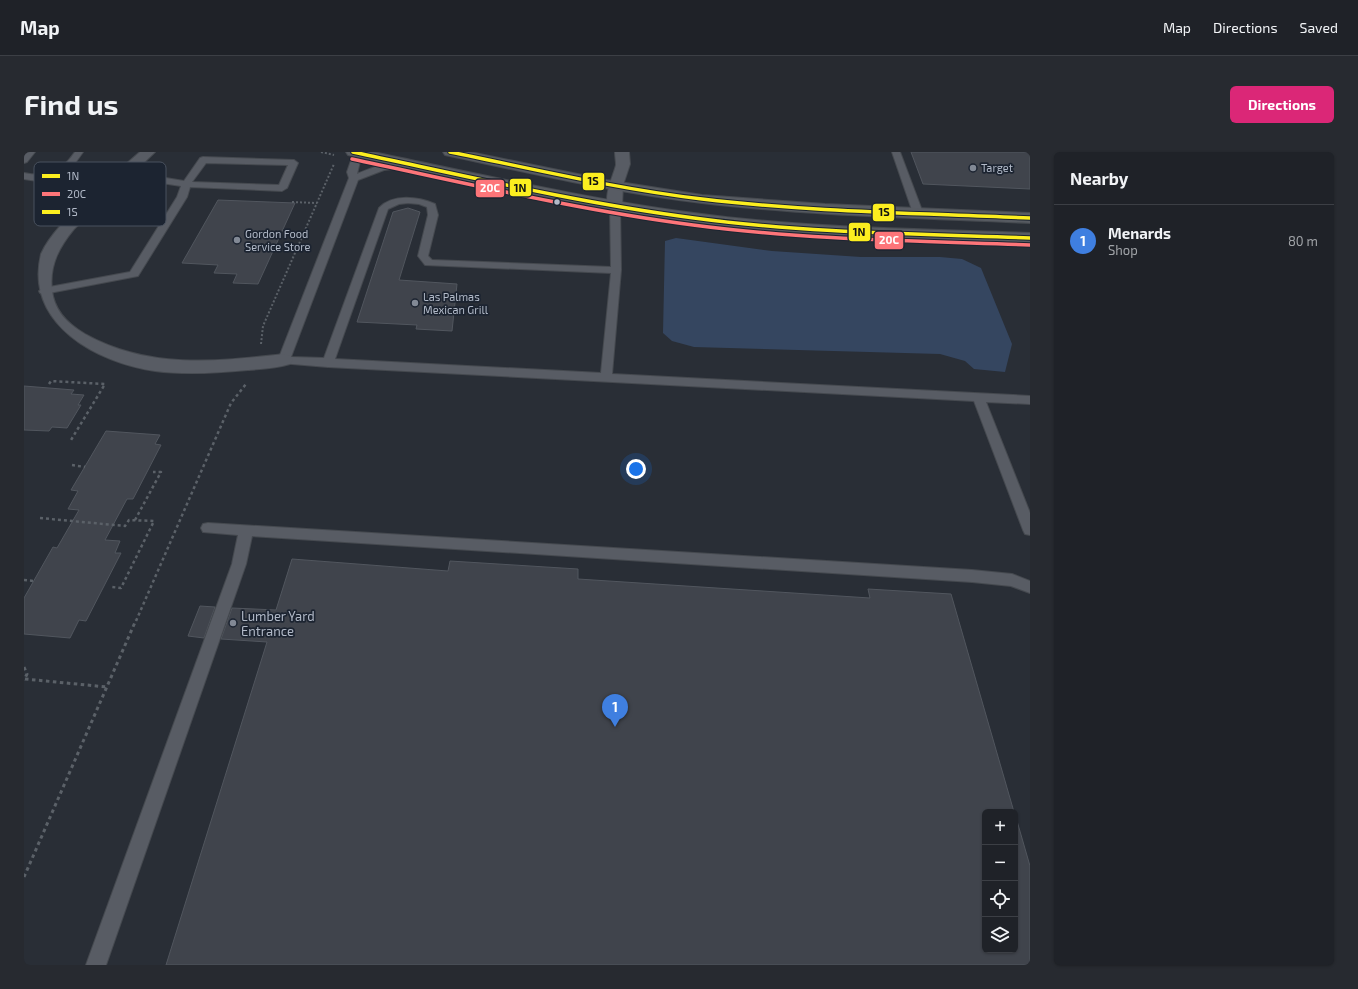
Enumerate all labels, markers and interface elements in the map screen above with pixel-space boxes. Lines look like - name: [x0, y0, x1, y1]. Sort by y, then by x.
- text: Map: [20, 16, 60, 39]
- text: Map: [1163, 19, 1191, 36]
- text: Directions: [1213, 19, 1278, 36]
- text: Saved: [1300, 19, 1338, 36]
- button: Directions: [1230, 86, 1334, 123]
- text: Find us: [24, 87, 118, 121]
- place label: Target: [981, 161, 1013, 174]
- legend: [34, 162, 166, 226]
- marker: Target: [968, 163, 978, 173]
- text: Nearby: [1070, 168, 1128, 188]
- text: 1N: [67, 169, 79, 182]
- line badge: 1S: [582, 172, 605, 191]
- text: 1S: [587, 174, 599, 187]
- line badge: 1N: [509, 178, 532, 197]
- line badge: 20C: [475, 179, 505, 198]
- text: 20C: [480, 181, 500, 194]
- text: 1N: [514, 181, 526, 194]
- text: 20C: [67, 187, 86, 200]
- unlabelled marker: [552, 197, 562, 207]
- line badge: 1S: [872, 203, 895, 222]
- text: 1S: [67, 205, 78, 218]
- text: 1S: [878, 205, 890, 218]
- line badge: 1N: [848, 222, 871, 242]
- text: Menards: [1108, 224, 1171, 242]
- text: 1N: [853, 225, 865, 238]
- place label: Gordon Food Service Store: [245, 227, 311, 253]
- line badge: 20C: [874, 231, 904, 250]
- text: 20C: [879, 233, 899, 246]
- text: 1: [1080, 233, 1086, 249]
- text: 80 m: [1288, 233, 1318, 249]
- marker: Gordon Food Service Store: [232, 235, 242, 245]
- text: Shop: [1108, 242, 1138, 258]
- place label: Las Palmas Mexican Grill: [423, 290, 489, 316]
- marker: Las Palmas Mexican Grill: [410, 298, 420, 308]
- your location: [626, 459, 646, 479]
- place label: Lumber Yard Entrance: [241, 608, 315, 639]
- marker: Lumber Yard Entrance: [228, 618, 238, 628]
- pin: 1: [602, 694, 628, 727]
- map controls: [982, 809, 1018, 953]
- button: +: [982, 809, 1018, 845]
- button: −: [982, 845, 1018, 881]
- button: locate: [982, 881, 1018, 917]
- button: layers: [982, 917, 1018, 953]

